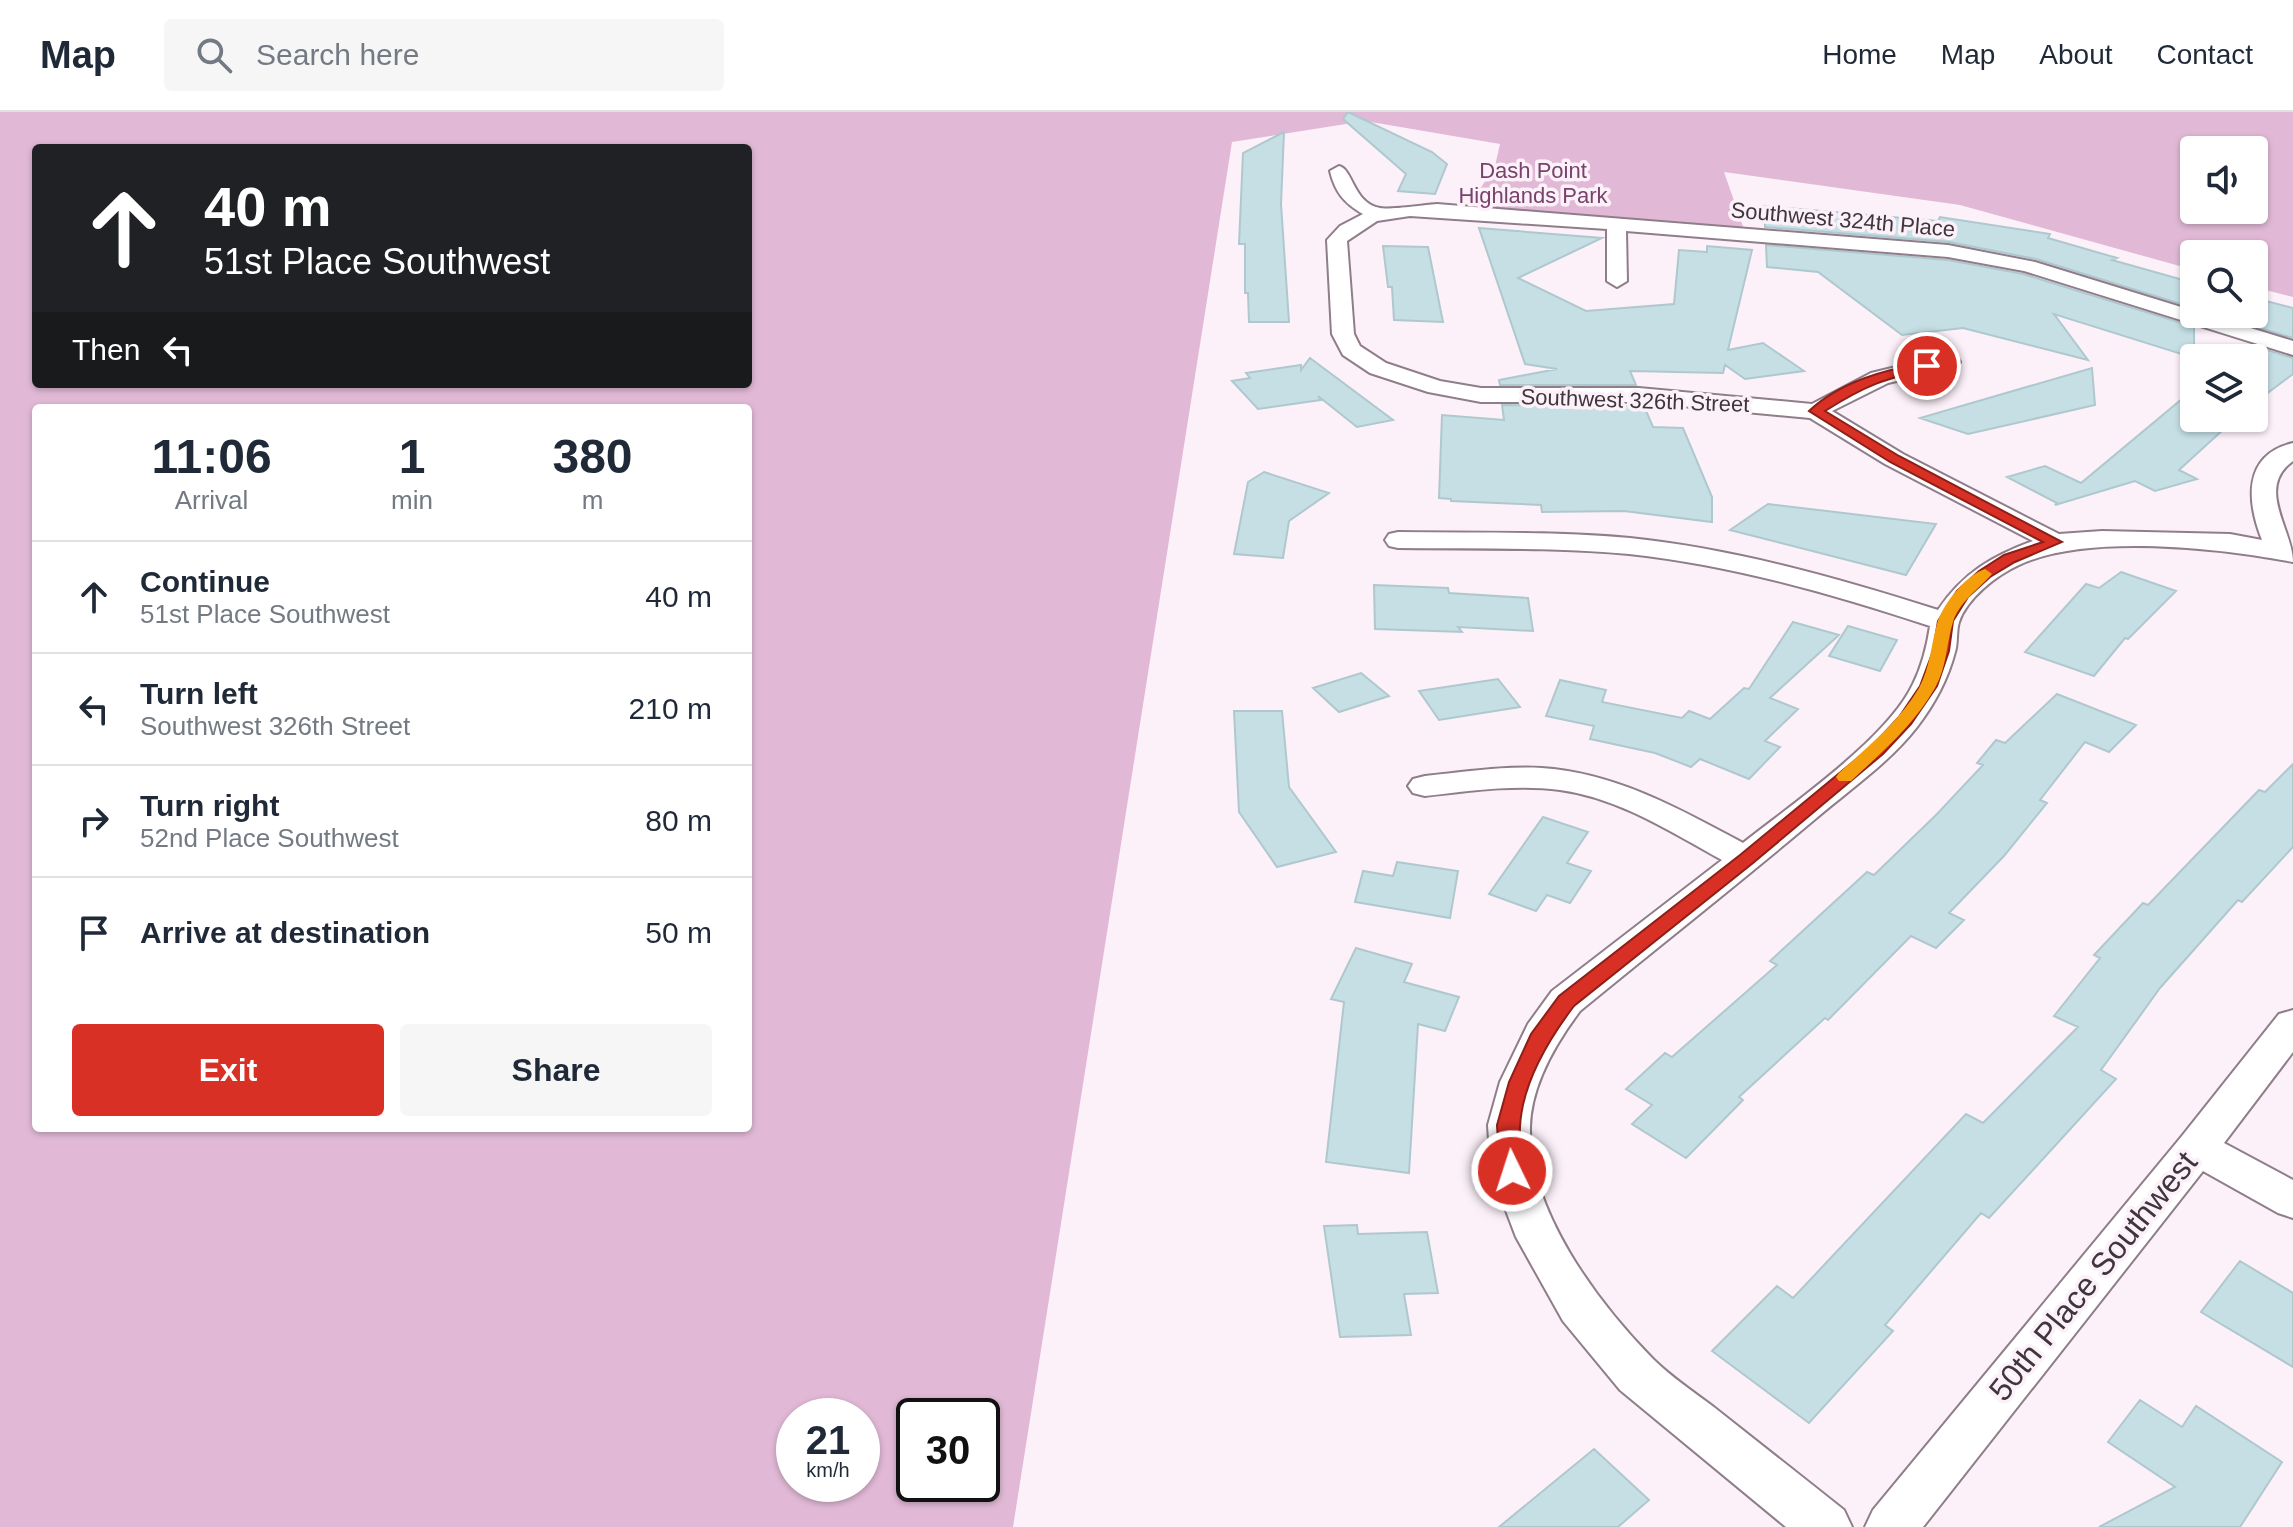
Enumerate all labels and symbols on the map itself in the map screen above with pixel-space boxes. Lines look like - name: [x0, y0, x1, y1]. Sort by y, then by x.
- park label: Dash Point Highlands Park: [1458, 158, 1609, 208]
- street label: Southwest 324th Place: [1730, 197, 1956, 242]
- pin: [1893, 332, 1961, 400]
- street label: Southwest 326th Street: [1520, 384, 1750, 417]
- position arrow: [1470, 1129, 1554, 1213]
- street label: 50th Place Southwest: [1982, 1144, 2204, 1408]
- speed limit sign: 30: [896, 1398, 1000, 1502]

